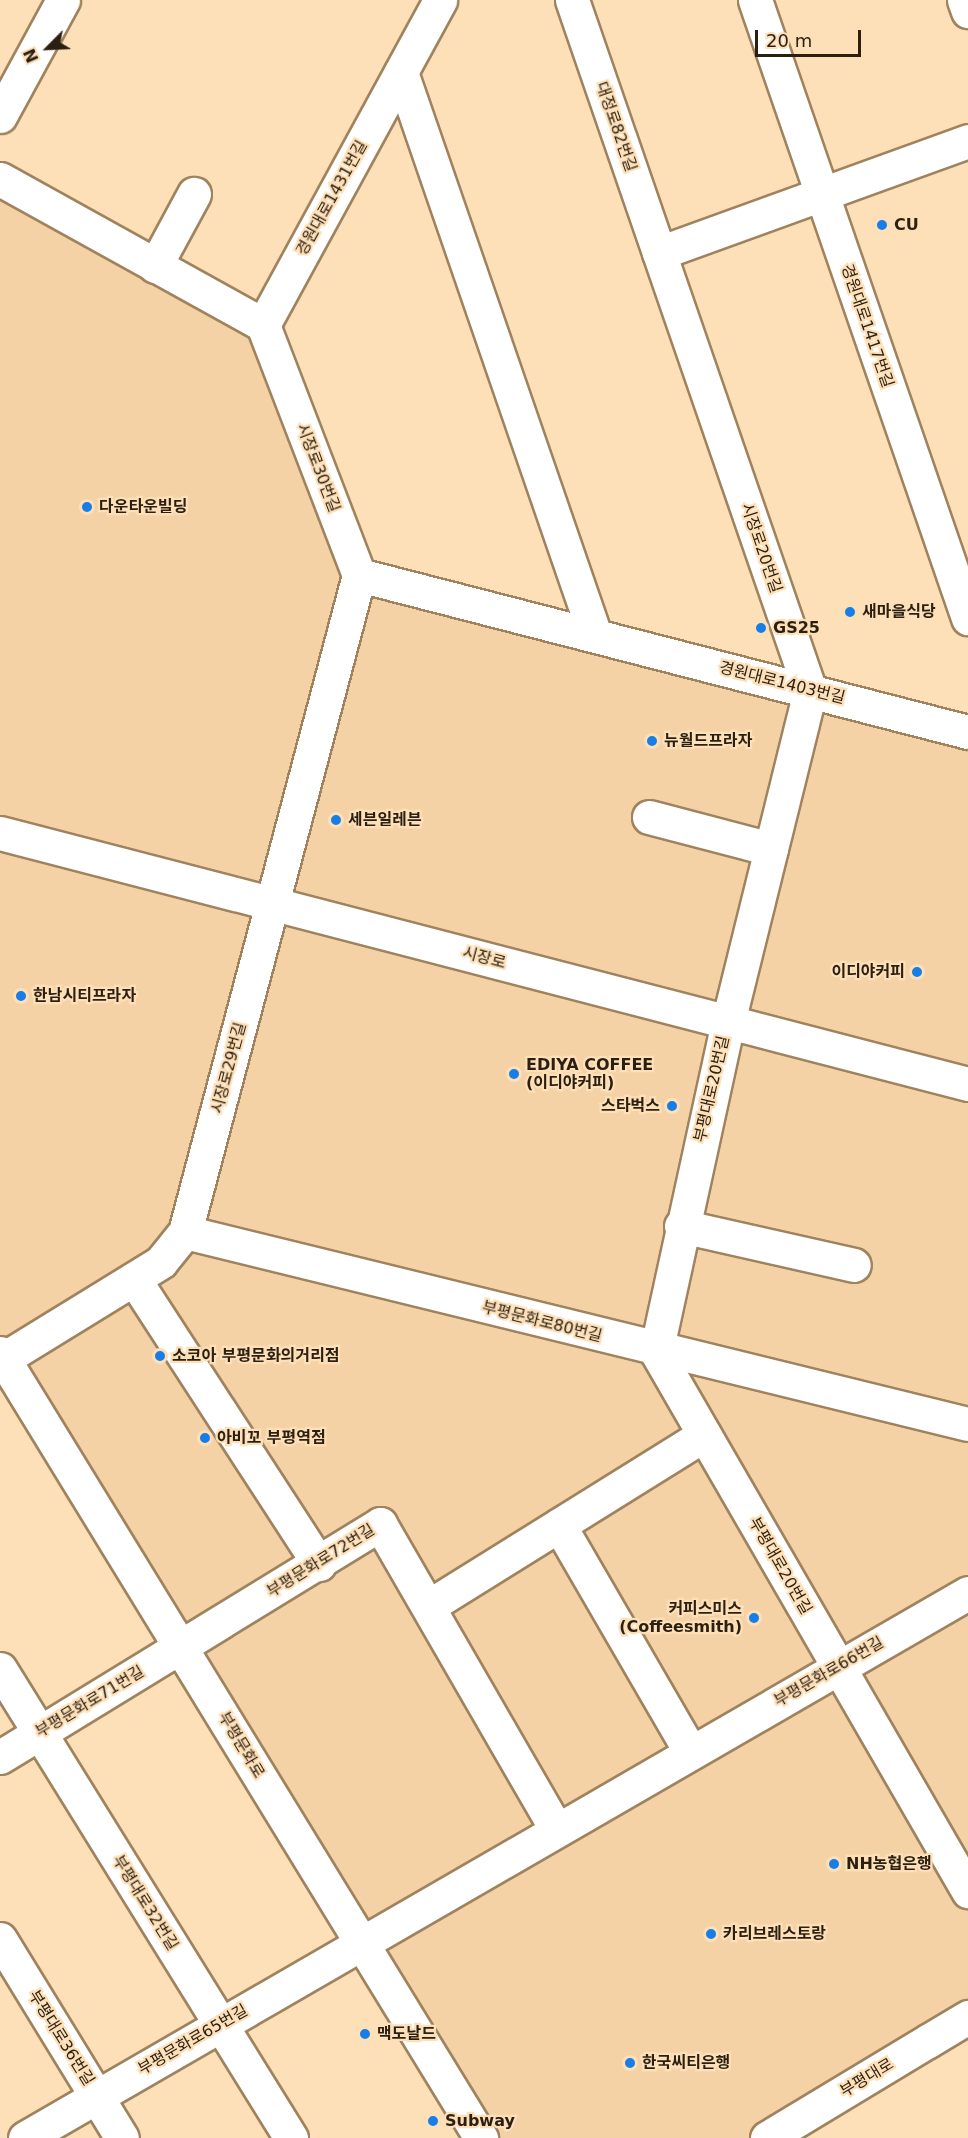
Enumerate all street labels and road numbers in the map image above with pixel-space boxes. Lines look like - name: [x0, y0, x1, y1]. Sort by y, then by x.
- street label: 대정로82번길: [592, 79, 640, 175]
- street label: 경원대로1431번길: [292, 137, 372, 259]
- street label: 경원대로1417번길: [837, 262, 897, 390]
- street label: 시장로30번길: [292, 421, 344, 515]
- street label: 시장로20번길: [737, 500, 785, 596]
- street label: 경원대로1403번길: [717, 658, 847, 708]
- street label: 시장로: [460, 943, 508, 973]
- street label: 시장로29번길: [208, 1020, 250, 1116]
- street label: 부평대로20번길: [690, 1034, 734, 1144]
- street label: 부평문화로80번길: [480, 1298, 604, 1346]
- street label: 부평대로20번길: [745, 1514, 815, 1618]
- street label: 부평문화로72번길: [264, 1520, 378, 1602]
- street label: 부평문화로66번길: [771, 1633, 887, 1711]
- street label: 부평문화로71번길: [32, 1662, 148, 1742]
- street label: 부평문화로: [214, 1709, 268, 1781]
- street label: 부평대로32번길: [108, 1852, 182, 1954]
- street label: 부평대로36번길: [24, 1987, 98, 2089]
- street label: 부평문화로65번길: [135, 2001, 251, 2079]
- street label: 부평대로: [837, 2055, 897, 2101]

